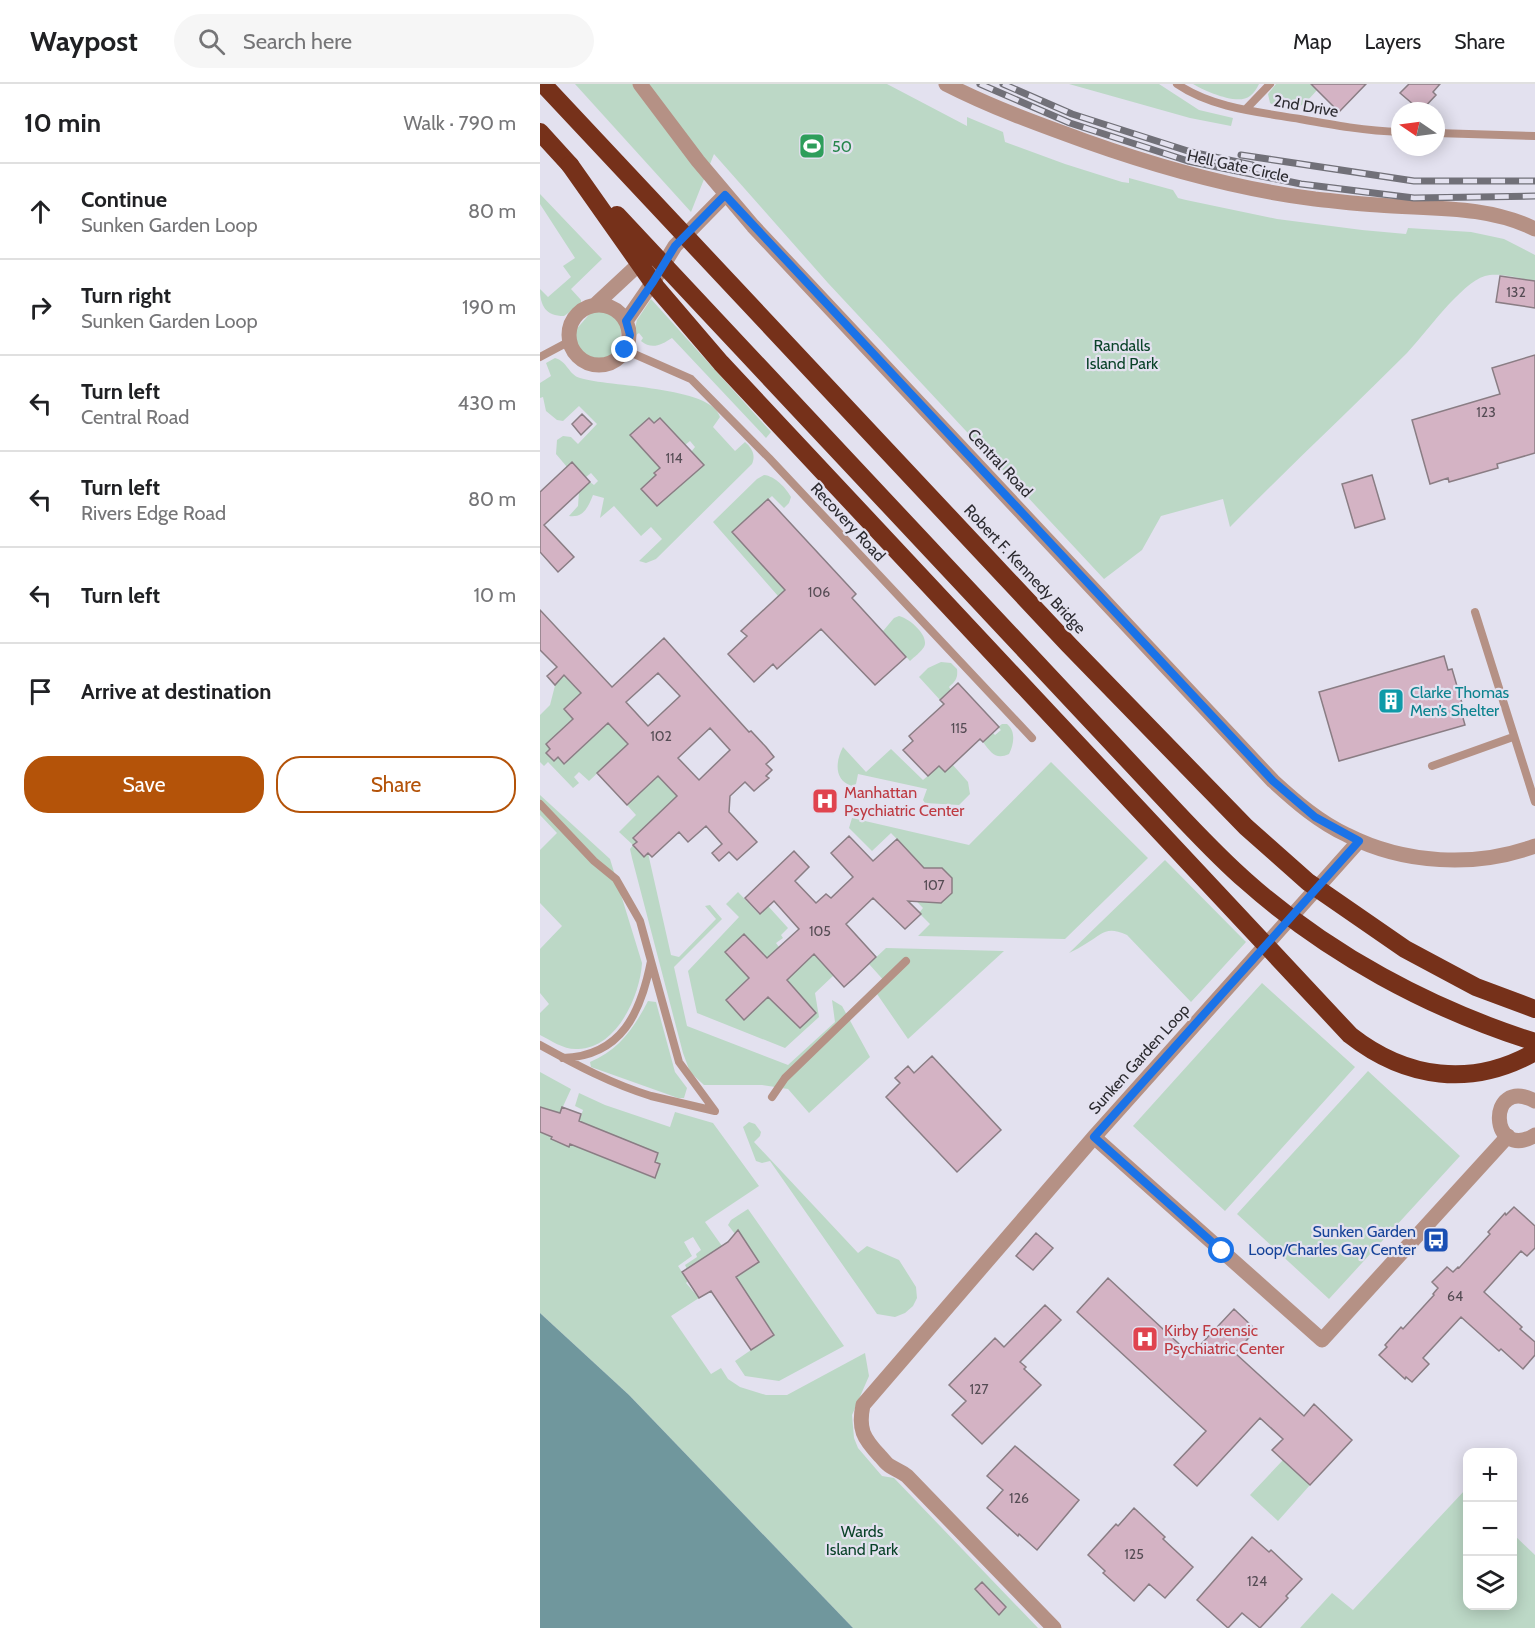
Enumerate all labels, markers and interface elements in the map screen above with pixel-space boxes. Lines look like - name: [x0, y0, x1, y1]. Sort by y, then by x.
- search box: [174, 14, 594, 68]
- text: Waypost: [30, 24, 138, 58]
- icon: search: [195, 25, 228, 58]
- text: Search here: [243, 28, 352, 55]
- text: Map: [1293, 29, 1332, 54]
- text: Layers: [1365, 29, 1421, 54]
- text: Share: [1454, 29, 1505, 54]
- street label: 2nd Drive: [1272, 91, 1340, 121]
- north arrow: [1391, 102, 1445, 156]
- text: 10 min: [24, 107, 101, 139]
- text: Walk · 790 m: [403, 111, 516, 135]
- sports icon: 50: [797, 131, 827, 161]
- place label: 50: [832, 137, 852, 156]
- street label: Hell Gate Circle: [1185, 146, 1291, 186]
- text: Continue: [81, 186, 167, 213]
- icon: ahead: [24, 195, 57, 228]
- text: 80 m: [468, 199, 516, 223]
- text: Sunken Garden Loop: [81, 213, 258, 237]
- text: Turn right: [81, 282, 171, 309]
- house number: 132: [1506, 283, 1526, 301]
- icon: right: [24, 291, 57, 324]
- text: 190 m: [462, 295, 516, 319]
- text: Sunken Garden Loop: [81, 309, 258, 333]
- route end: [611, 336, 637, 362]
- park label: Randalls Island Park: [1086, 336, 1159, 373]
- text: Turn left: [81, 378, 160, 405]
- icon: left: [24, 387, 57, 420]
- text: 430 m: [458, 391, 516, 415]
- house number: 123: [1476, 403, 1496, 421]
- text: Central Road: [81, 405, 189, 429]
- street label: Central Road: [963, 425, 1037, 501]
- house number: 114: [665, 449, 683, 467]
- text: Turn left: [81, 474, 160, 501]
- street label: Recovery Road: [807, 479, 889, 565]
- icon: left: [24, 483, 57, 516]
- text: 80 m: [468, 487, 516, 511]
- street label: Robert F. Kennedy Bridge: [960, 500, 1090, 638]
- text: Rivers Edge Road: [81, 501, 226, 525]
- icon: left: [24, 579, 57, 612]
- text: Turn left: [81, 582, 160, 609]
- text: 10 m: [473, 583, 516, 607]
- house number: 106: [808, 583, 830, 601]
- icon: arrive: [24, 675, 57, 708]
- text: Arrive at destination: [81, 678, 271, 705]
- place label: Clarke Thomas Men’s Shelter: [1410, 683, 1510, 720]
- building icon: Clarke Thomas Men’s Shelter: [1376, 686, 1406, 716]
- house number: 115: [951, 719, 967, 737]
- house number: 102: [650, 727, 672, 745]
- button: Save: [24, 756, 264, 813]
- button: Share: [276, 756, 516, 813]
- place label: Manhattan Psychiatric Center: [844, 783, 965, 820]
- hospital icon: Manhattan Psychiatric Center: [810, 786, 840, 816]
- house number: 107: [923, 876, 945, 894]
- house number: 105: [809, 922, 831, 940]
- street label: Sunken Garden Loop: [1085, 1000, 1193, 1118]
- place label: Sunken Garden Loop/Charles Gay Center: [1248, 1222, 1417, 1259]
- bus stop icon: Sunken Garden Loop/Charles Gay Center: [1421, 1225, 1451, 1255]
- route start: [1208, 1237, 1234, 1263]
- house number: 64: [1447, 1287, 1463, 1305]
- place label: Kirby Forensic Psychiatric Center: [1164, 1321, 1285, 1358]
- hospital icon: Kirby Forensic Psychiatric Center: [1130, 1324, 1160, 1354]
- house number: 127: [970, 1380, 988, 1398]
- map controls: [1463, 1448, 1517, 1610]
- button: +: [1463, 1448, 1517, 1502]
- house number: 126: [1009, 1489, 1029, 1507]
- button: −: [1463, 1502, 1517, 1556]
- park label: Wards Island Park: [826, 1522, 899, 1559]
- house number: 125: [1124, 1545, 1144, 1563]
- button: layers: [1463, 1556, 1517, 1610]
- house number: 124: [1247, 1572, 1267, 1590]

